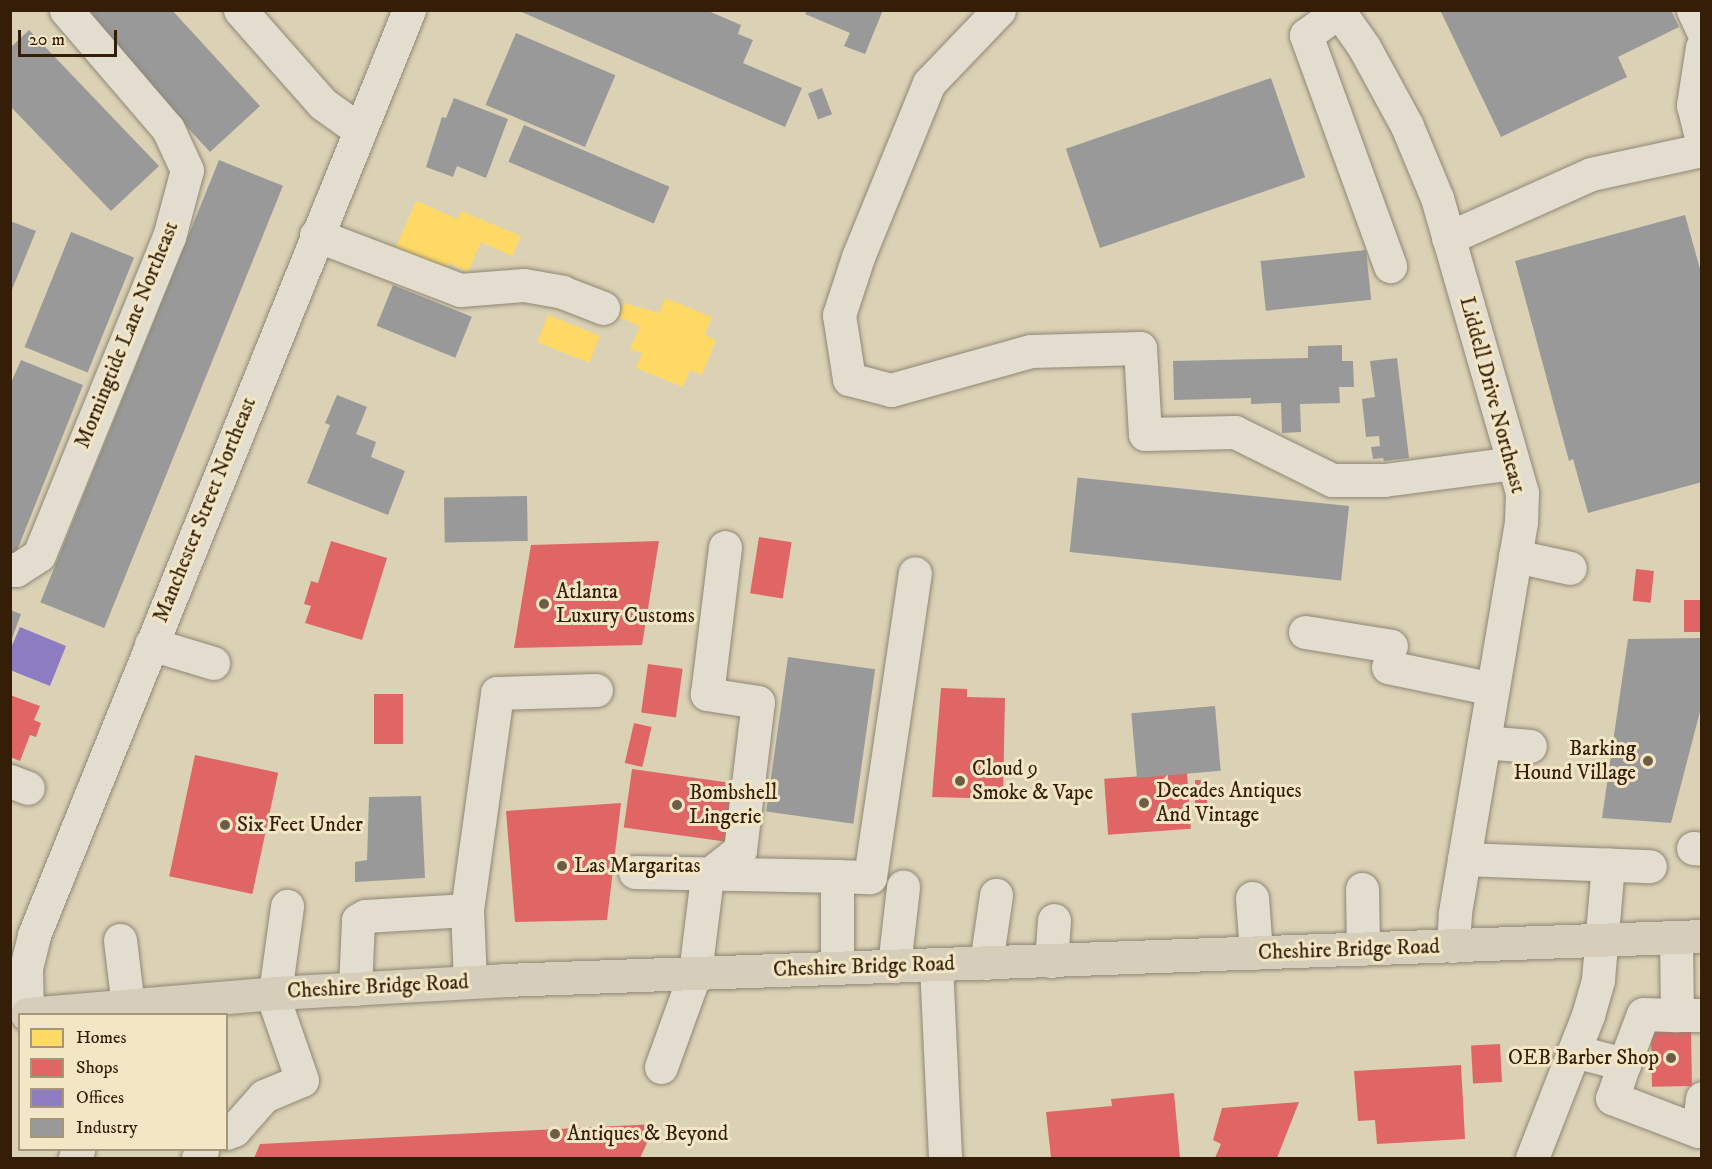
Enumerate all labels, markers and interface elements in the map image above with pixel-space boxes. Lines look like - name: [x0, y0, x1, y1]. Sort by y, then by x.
- scale bar: [21, 18, 120, 56]
- text: 20 m: [29, 29, 65, 51]
- street label: Morningtide Lane Northeast: [70, 218, 184, 452]
- street label: Liddell Drive Northeast: [1454, 294, 1530, 496]
- street label: Manchester Street Northeast: [148, 394, 262, 626]
- place label: Atlanta Luxury Customs: [556, 579, 695, 629]
- marker: Atlanta Luxury Customs: [537, 597, 551, 611]
- place label: Barking Hound Village: [1513, 736, 1636, 786]
- marker: Barking Hound Village: [1641, 754, 1655, 768]
- place label: Cloud 9 Smoke & Vape: [972, 756, 1093, 806]
- marker: Cloud 9 Smoke & Vape: [953, 774, 967, 788]
- place label: Decades Antiques And Vintage: [1156, 778, 1302, 828]
- place label: Bombshell Lingerie: [689, 780, 777, 830]
- marker: Decades Antiques And Vintage: [1137, 796, 1151, 810]
- marker: Bombshell Lingerie: [670, 798, 684, 812]
- place label: Six Feet Under: [237, 812, 363, 838]
- marker: Six Feet Under: [218, 818, 232, 832]
- place label: Las Margaritas: [574, 853, 700, 879]
- marker: Las Margaritas: [555, 859, 569, 873]
- street label: Cheshire Bridge Road: [1258, 934, 1440, 966]
- street label: Cheshire Bridge Road: [773, 951, 955, 983]
- street label: Cheshire Bridge Road: [287, 970, 469, 1004]
- legend: [18, 1013, 228, 1151]
- text: Homes: [76, 1027, 127, 1049]
- place label: OEB Barber Shop: [1508, 1045, 1659, 1071]
- marker: OEB Barber Shop: [1664, 1051, 1678, 1065]
- text: Shops: [76, 1057, 119, 1079]
- text: Offices: [76, 1087, 124, 1109]
- text: Industry: [76, 1117, 137, 1139]
- place label: Antiques & Beyond: [567, 1121, 728, 1147]
- marker: Antiques & Beyond: [548, 1127, 562, 1141]

